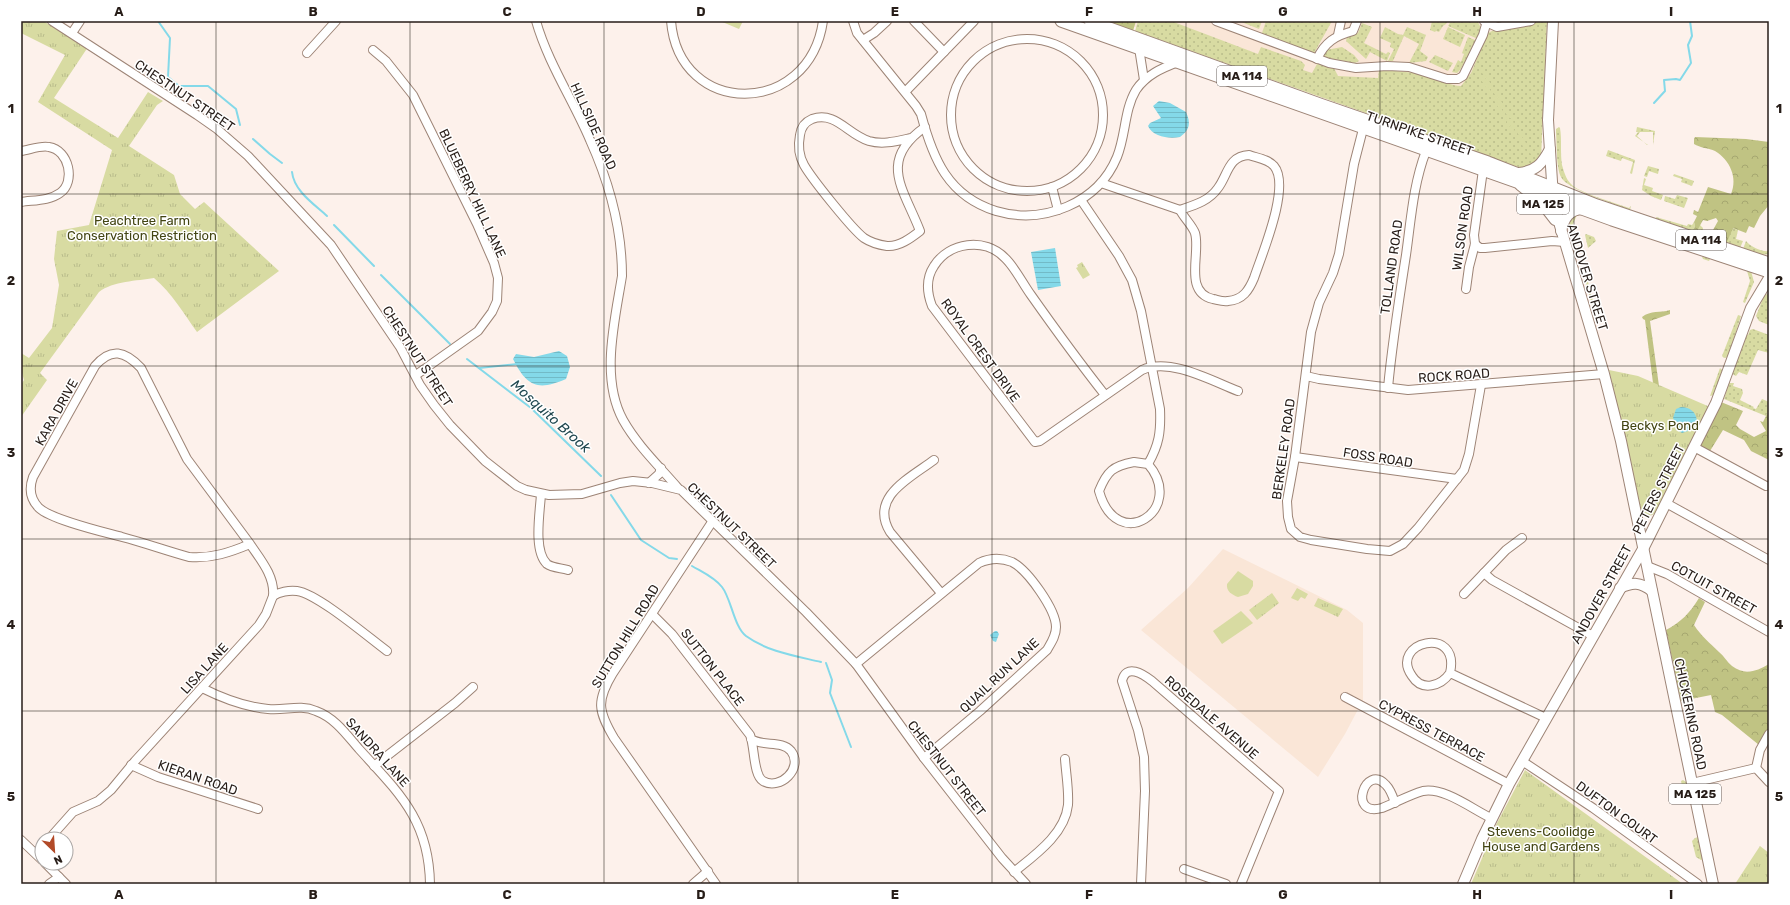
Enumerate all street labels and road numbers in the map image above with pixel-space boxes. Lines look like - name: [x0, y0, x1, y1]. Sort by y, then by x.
- street label: CHESTNUT STREET: [132, 56, 238, 135]
- road number: MA 114: [1217, 66, 1267, 86]
- street label: HILLSIDE ROAD: [568, 80, 620, 172]
- street label: TURNPIKE STREET: [1364, 108, 1476, 159]
- street label: BLUEBERRY HILL LANE: [436, 126, 509, 260]
- street label: WILSON ROAD: [1449, 185, 1476, 271]
- road number: MA 125: [1517, 194, 1569, 214]
- street label: TOLLAND ROAD: [1377, 219, 1406, 315]
- street label: ANDOVER STREET: [1564, 222, 1611, 333]
- road number: MA 114: [1676, 230, 1726, 250]
- street label: ROYAL CREST DRIVE: [938, 296, 1023, 405]
- street label: CHESTNUT STREET: [379, 303, 456, 410]
- street label: ROCK ROAD: [1418, 366, 1490, 385]
- street label: KARA DRIVE: [32, 376, 81, 448]
- street label: BERKELEY ROAD: [1269, 397, 1298, 501]
- street label: PETERS STREET: [1629, 441, 1688, 537]
- street label: FOSS ROAD: [1342, 445, 1414, 470]
- street label: CHESTNUT STREET: [684, 479, 779, 572]
- street label: ANDOVER STREET: [1568, 542, 1635, 646]
- street label: COTUIT STREET: [1669, 558, 1759, 617]
- street label: SUTTON HILL ROAD: [589, 582, 662, 691]
- street label: SUTTON PLACE: [678, 626, 747, 709]
- street label: QUAIL RUN LANE: [957, 635, 1042, 716]
- street label: LISA LANE: [178, 640, 231, 697]
- street label: CHICKERING ROAD: [1671, 657, 1710, 771]
- street label: ROSEDALE AVENUE: [1162, 673, 1262, 762]
- street label: CYPRESS TERRACE: [1376, 696, 1488, 765]
- street label: SANDRA LANE: [343, 715, 413, 790]
- street label: CHESTNUT STREET: [905, 718, 989, 819]
- street label: KIERAN ROAD: [156, 757, 240, 798]
- street label: DUFTON COURT: [1573, 778, 1661, 847]
- road number: MA 125: [1669, 784, 1721, 804]

